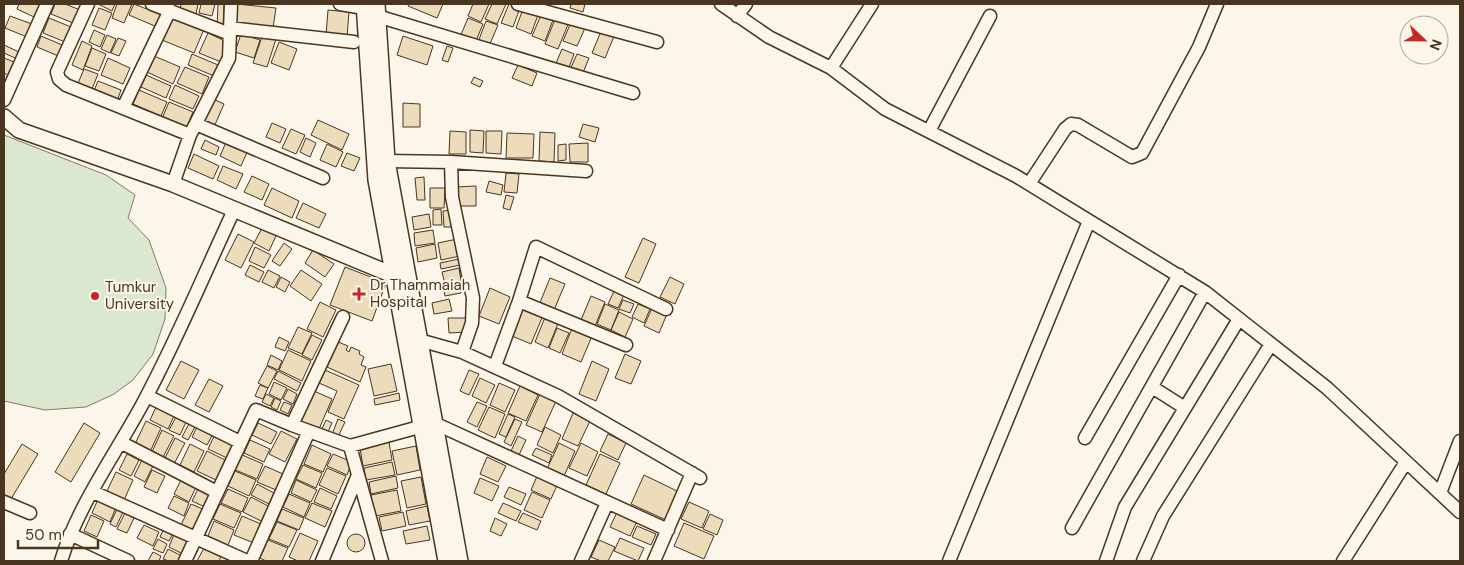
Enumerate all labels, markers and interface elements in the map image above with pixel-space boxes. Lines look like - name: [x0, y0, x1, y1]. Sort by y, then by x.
- north arrow: [1399, 15, 1449, 65]
- text: N: [1426, 37, 1446, 53]
- place label: Dr Thammaiah Hospital: [370, 275, 470, 312]
- place label: Tumkur University: [105, 277, 175, 314]
- marker: Dr Thammaiah Hospital: [352, 287, 366, 301]
- marker: Tumkur University: [89, 290, 101, 302]
- scale bar: [18, 518, 98, 550]
- text: 50 m: [25, 525, 62, 545]

